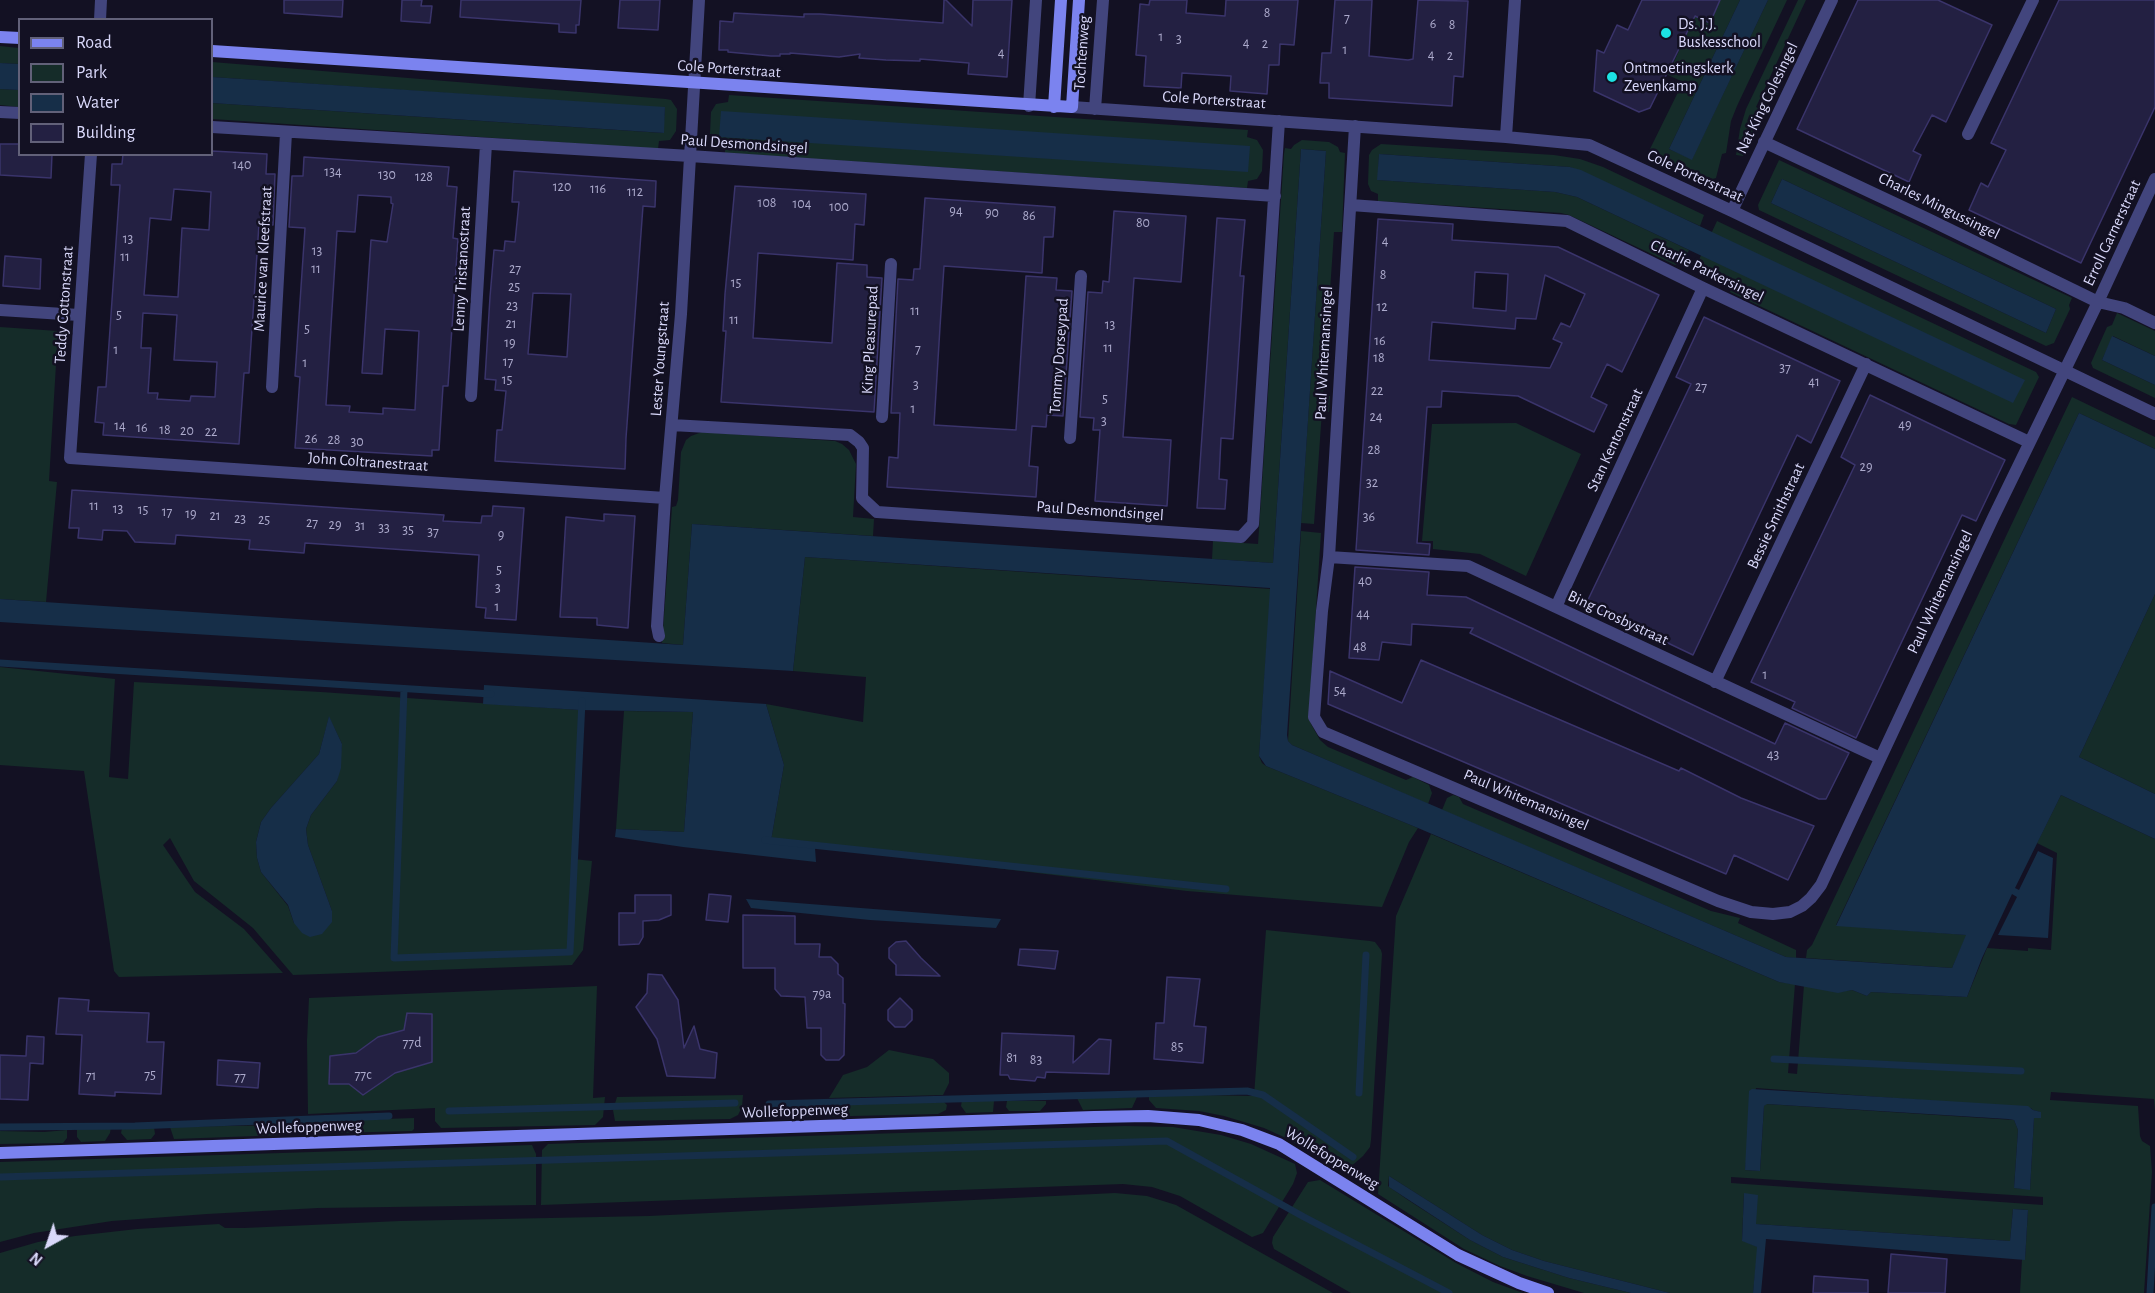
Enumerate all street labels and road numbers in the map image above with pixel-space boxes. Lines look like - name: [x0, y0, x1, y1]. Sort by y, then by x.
- street label: Tochtenweg: [1070, 15, 1094, 91]
- street label: Nat King Colesingel: [1732, 39, 1802, 157]
- street label: Cole Porterstraat: [677, 56, 781, 82]
- street label: Cole Porterstraat: [1162, 87, 1266, 113]
- street label: Paul Desmondsingel: [680, 130, 808, 158]
- street label: Cole Porterstraat: [1644, 145, 1746, 207]
- street label: Charles Mingussingel: [1875, 168, 2003, 244]
- street label: Erroll Garnerstraat: [2079, 177, 2145, 289]
- street label: Maurice van Kleefstraat: [250, 186, 276, 332]
- street label: Lenny Tristanostraat: [449, 206, 475, 332]
- street label: Charlie Parkersingel: [1647, 235, 1767, 307]
- street label: Teddy Cottonstraat: [50, 246, 78, 364]
- street label: King Pleasurepad: [858, 285, 882, 395]
- street label: Paul Whitemansingel: [1311, 286, 1337, 420]
- street label: Tommy Dorseypad: [1045, 297, 1073, 415]
- street label: Lester Youngstraat: [646, 301, 674, 417]
- street label: Stan Kentonstraat: [1583, 385, 1647, 495]
- street label: John Coltranestraat: [307, 448, 429, 476]
- street label: Bessie Smithstraat: [1743, 460, 1809, 572]
- street label: Paul Desmondsingel: [1036, 497, 1164, 525]
- street label: Paul Whitemansingel: [1903, 527, 1977, 657]
- street label: Bing Crosbystraat: [1565, 586, 1671, 650]
- street label: Paul Whitemansingel: [1461, 765, 1591, 835]
- street label: Wollefoppenweg: [742, 1100, 848, 1122]
- street label: Wollefoppenweg: [256, 1116, 362, 1138]
- street label: Wollefoppenweg: [1281, 1122, 1383, 1194]

